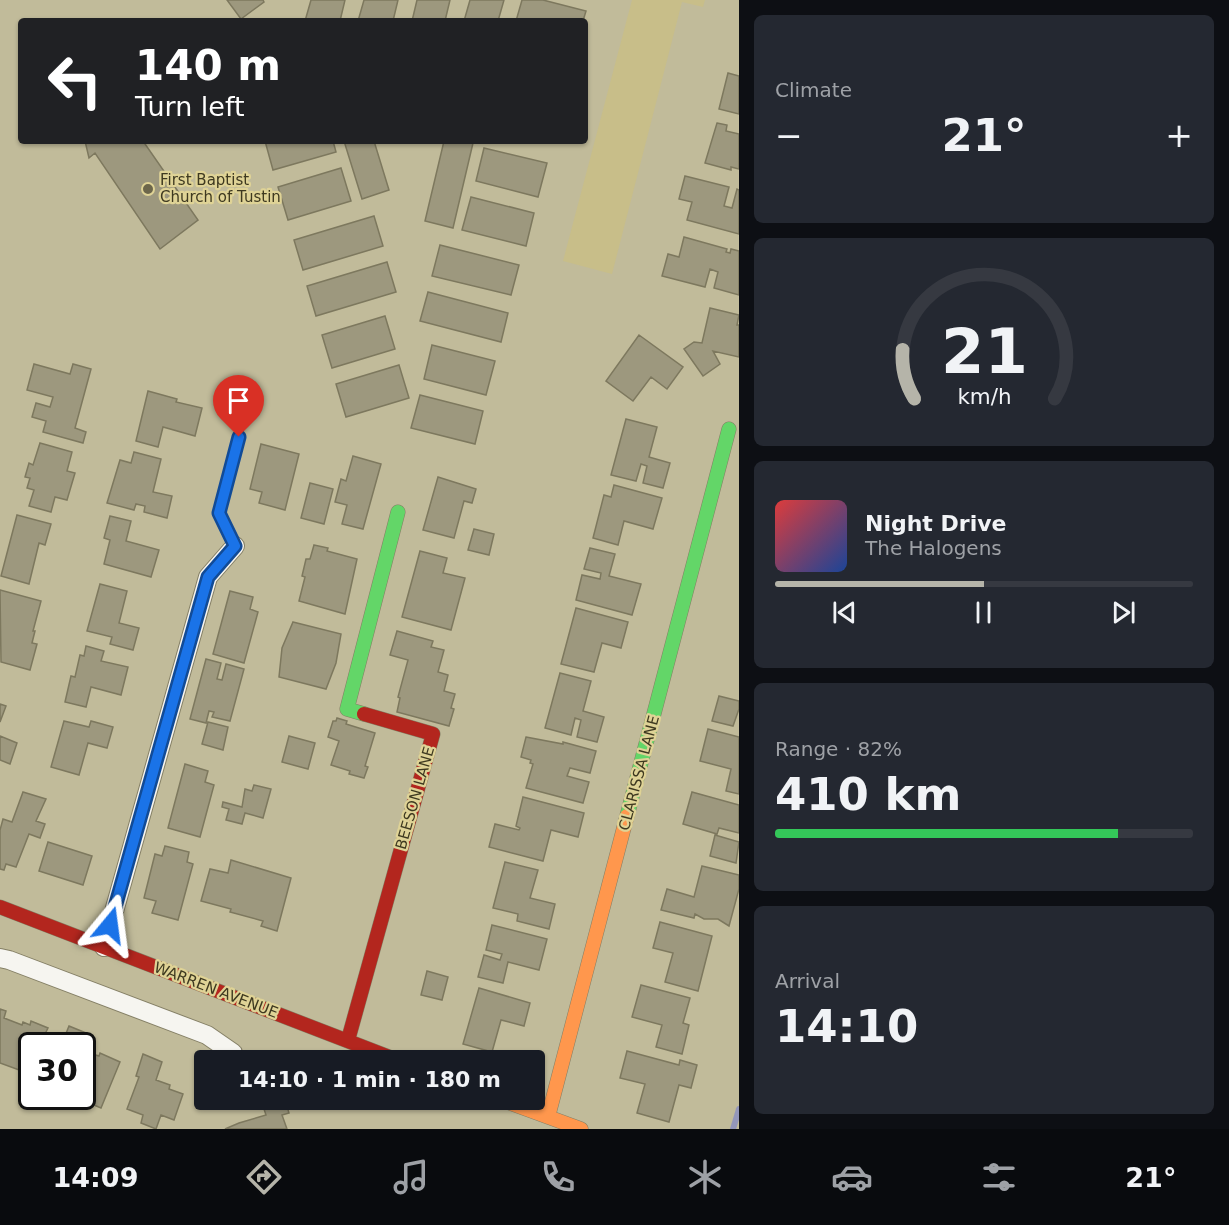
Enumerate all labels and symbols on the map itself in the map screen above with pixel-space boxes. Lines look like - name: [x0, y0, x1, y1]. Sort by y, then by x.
- place label: First Baptist Church of Tustin: [160, 171, 281, 206]
- marker: First Baptist Church of Tustin: [141, 182, 155, 196]
- pin: [213, 375, 264, 437]
- street label: CLARISSA LANE: [615, 714, 663, 832]
- street label: BEESON LANE: [392, 744, 438, 852]
- position arrow: [78, 893, 142, 957]
- street label: WARREN AVENUE: [151, 958, 281, 1022]
- speed limit sign: 30: [18, 1032, 96, 1110]

